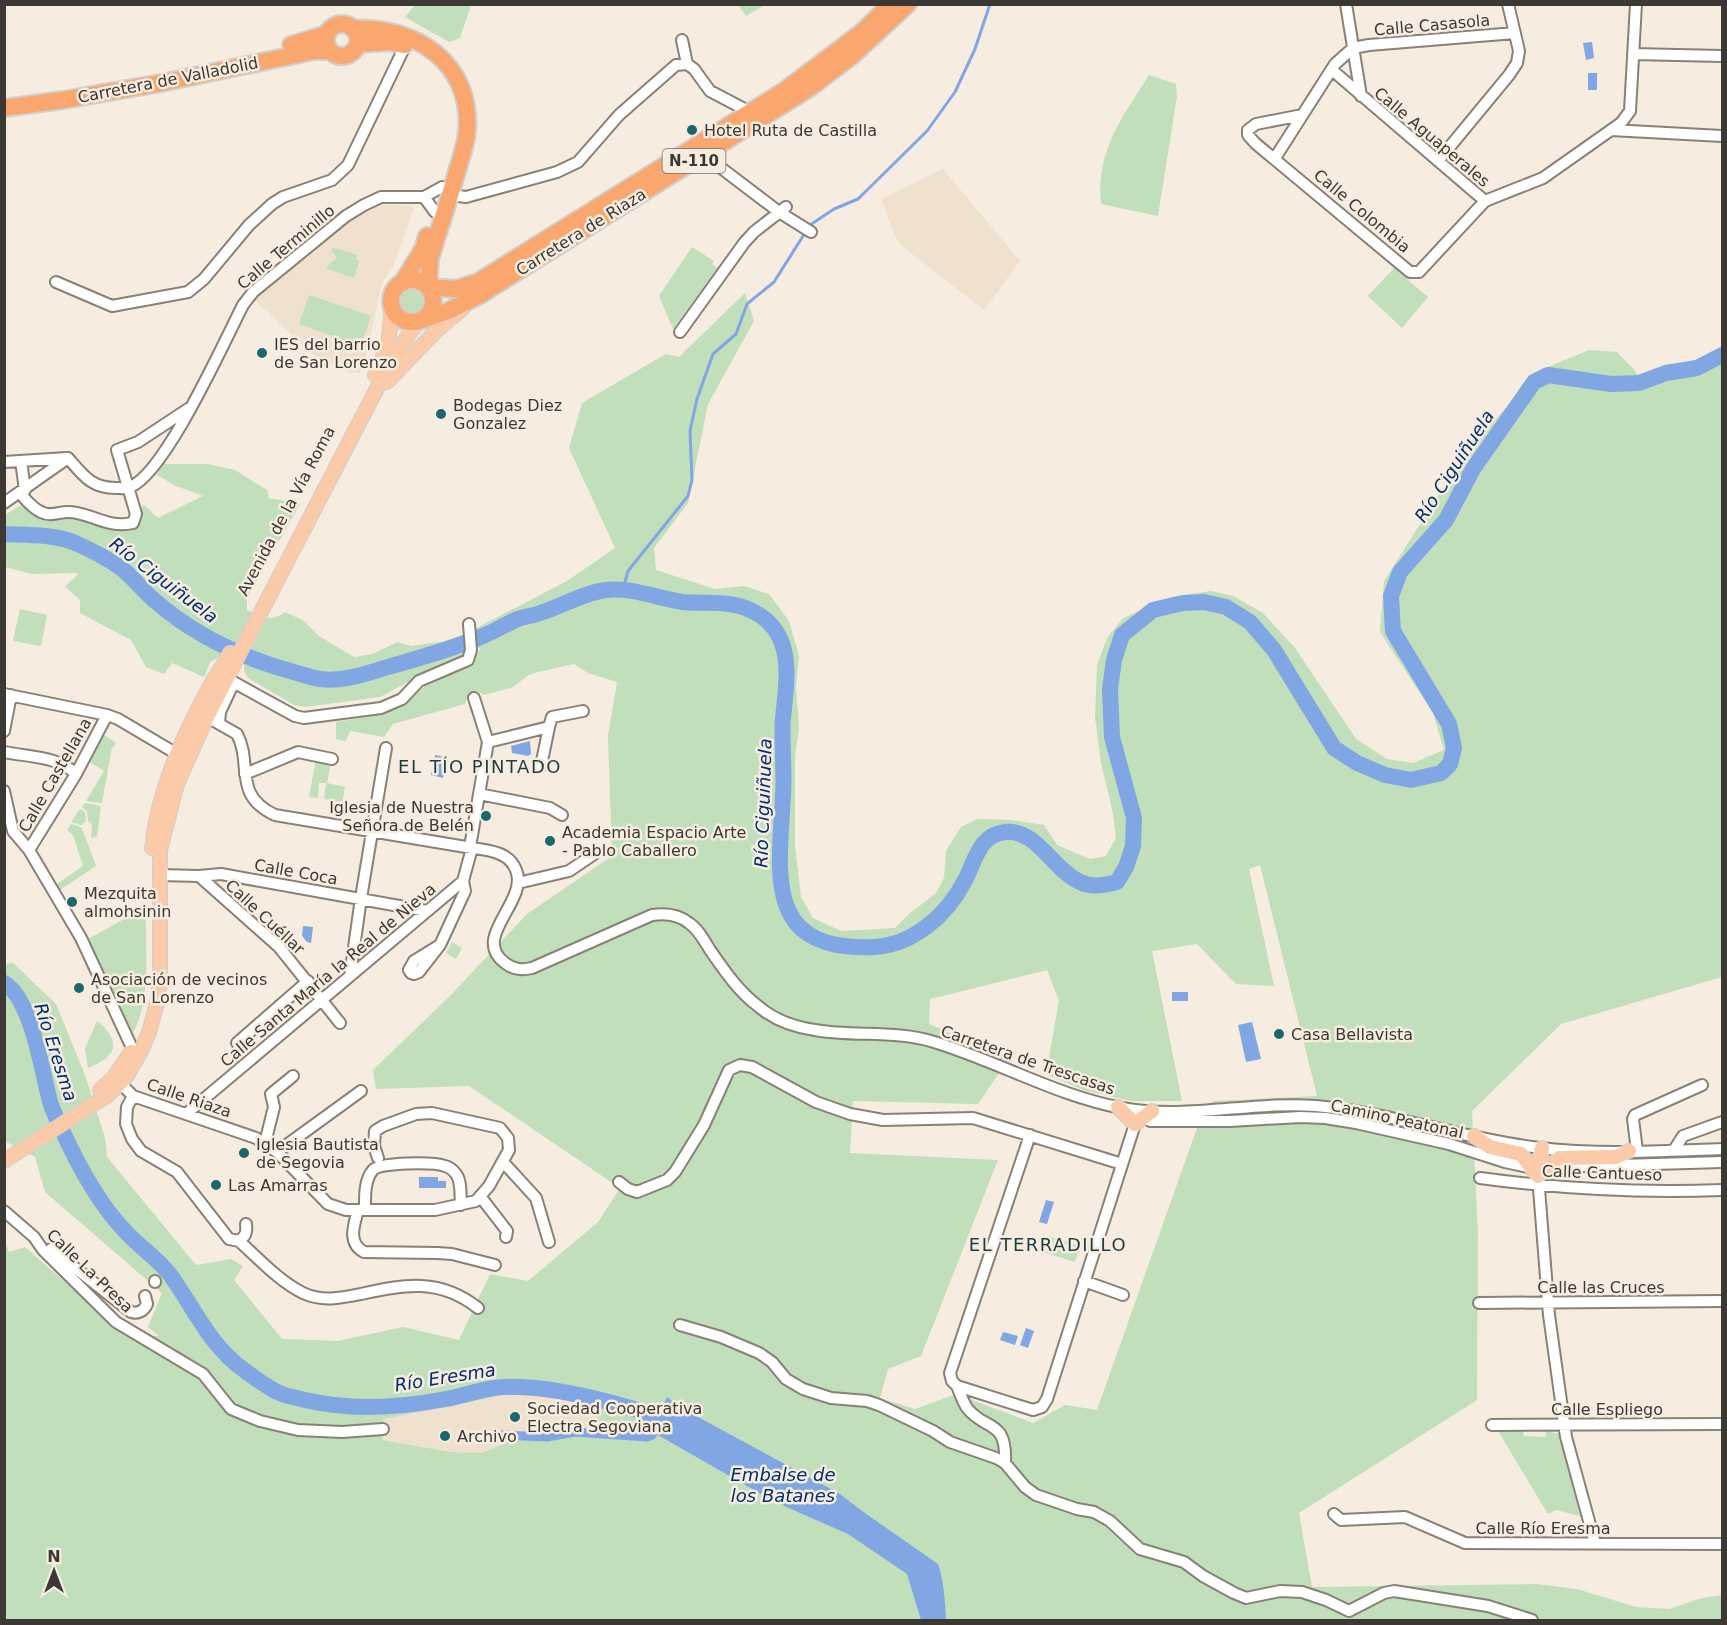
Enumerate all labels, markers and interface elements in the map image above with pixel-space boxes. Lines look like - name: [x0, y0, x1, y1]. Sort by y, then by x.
- street label: Calle Casasola: [1373, 10, 1491, 40]
- street label: Carretera de Valladolid: [76, 53, 260, 107]
- street label: Calle Aguaperales: [1370, 83, 1494, 191]
- place label: Hotel Ruta de Castilla: [704, 121, 877, 140]
- marker: Hotel Ruta de Castilla: [685, 123, 699, 137]
- road number: N-110: [662, 149, 726, 173]
- street label: Calle Colombia: [1310, 165, 1414, 257]
- street label: Carretera de Riaza: [513, 184, 649, 280]
- street label: Calle Terminillo: [233, 201, 339, 293]
- place label: IES del barrio de San Lorenzo: [274, 335, 397, 372]
- marker: IES del barrio de San Lorenzo: [255, 346, 269, 360]
- place label: Bodegas Diez Gonzalez: [453, 396, 562, 433]
- water label: Río Ciguiñuela: [1410, 406, 1498, 526]
- marker: Bodegas Diez Gonzalez: [434, 407, 448, 421]
- street label: Avenida de la Vía Roma: [233, 423, 339, 599]
- water label: Río Ciguiñuela: [106, 533, 222, 627]
- street label: Calle Castellana: [15, 714, 95, 836]
- water label: Río Ciguiñuela: [750, 738, 776, 868]
- district label: EL TÍO PINTADO: [398, 756, 562, 777]
- place label: Iglesia de Nuestra Señora de Belén: [329, 798, 474, 835]
- marker: Iglesia de Nuestra Señora de Belén: [479, 809, 493, 823]
- place label: Academia Espacio Arte - Pablo Caballero: [562, 823, 746, 860]
- marker: Academia Espacio Arte - Pablo Caballero: [543, 834, 557, 848]
- street label: Calle Coca: [253, 855, 339, 889]
- street label: Calle Cuéllar: [222, 876, 309, 959]
- street label: Calle Santa María la Real de Nieva: [217, 879, 439, 1071]
- place label: Mezquita almohsinin: [84, 884, 171, 921]
- marker: Mezquita almohsinin: [65, 895, 79, 909]
- place label: Asociación de vecinos de San Lorenzo: [91, 970, 267, 1007]
- marker: Asociación de vecinos de San Lorenzo: [72, 981, 86, 995]
- water label: Río Eresma: [30, 1000, 82, 1104]
- street label: Carretera de Trescasas: [938, 1021, 1118, 1099]
- place label: Casa Bellavista: [1291, 1025, 1413, 1044]
- marker: Casa Bellavista: [1272, 1027, 1286, 1041]
- street label: Calle Riaza: [144, 1075, 234, 1121]
- street label: Camino Peatonal: [1329, 1096, 1465, 1142]
- place label: Iglesia Bautista de Segovia: [256, 1135, 379, 1172]
- marker: Iglesia Bautista de Segovia: [237, 1146, 251, 1160]
- street label: Calle Cantueso: [1542, 1161, 1662, 1185]
- place label: Las Amarras: [228, 1176, 328, 1195]
- marker: Las Amarras: [209, 1178, 223, 1192]
- street label: Calle La Presa: [43, 1225, 137, 1317]
- district label: EL TERRADILLO: [969, 1234, 1127, 1255]
- street label: Calle las Cruces: [1537, 1278, 1665, 1297]
- water label: Río Eresma: [393, 1359, 497, 1395]
- place label: Sociedad Cooperativa Electra Segoviana: [527, 1399, 702, 1436]
- street label: Calle Espliego: [1551, 1400, 1663, 1419]
- marker: Sociedad Cooperativa Electra Segoviana: [508, 1410, 522, 1424]
- place label: Archivo: [457, 1427, 517, 1446]
- marker: Archivo: [438, 1429, 452, 1443]
- water label: Embalse de los Batanes: [730, 1464, 836, 1506]
- street label: Calle Río Eresma: [1475, 1519, 1611, 1538]
- north arrow: [24, 1541, 84, 1601]
- text: N: [47, 1547, 61, 1566]

